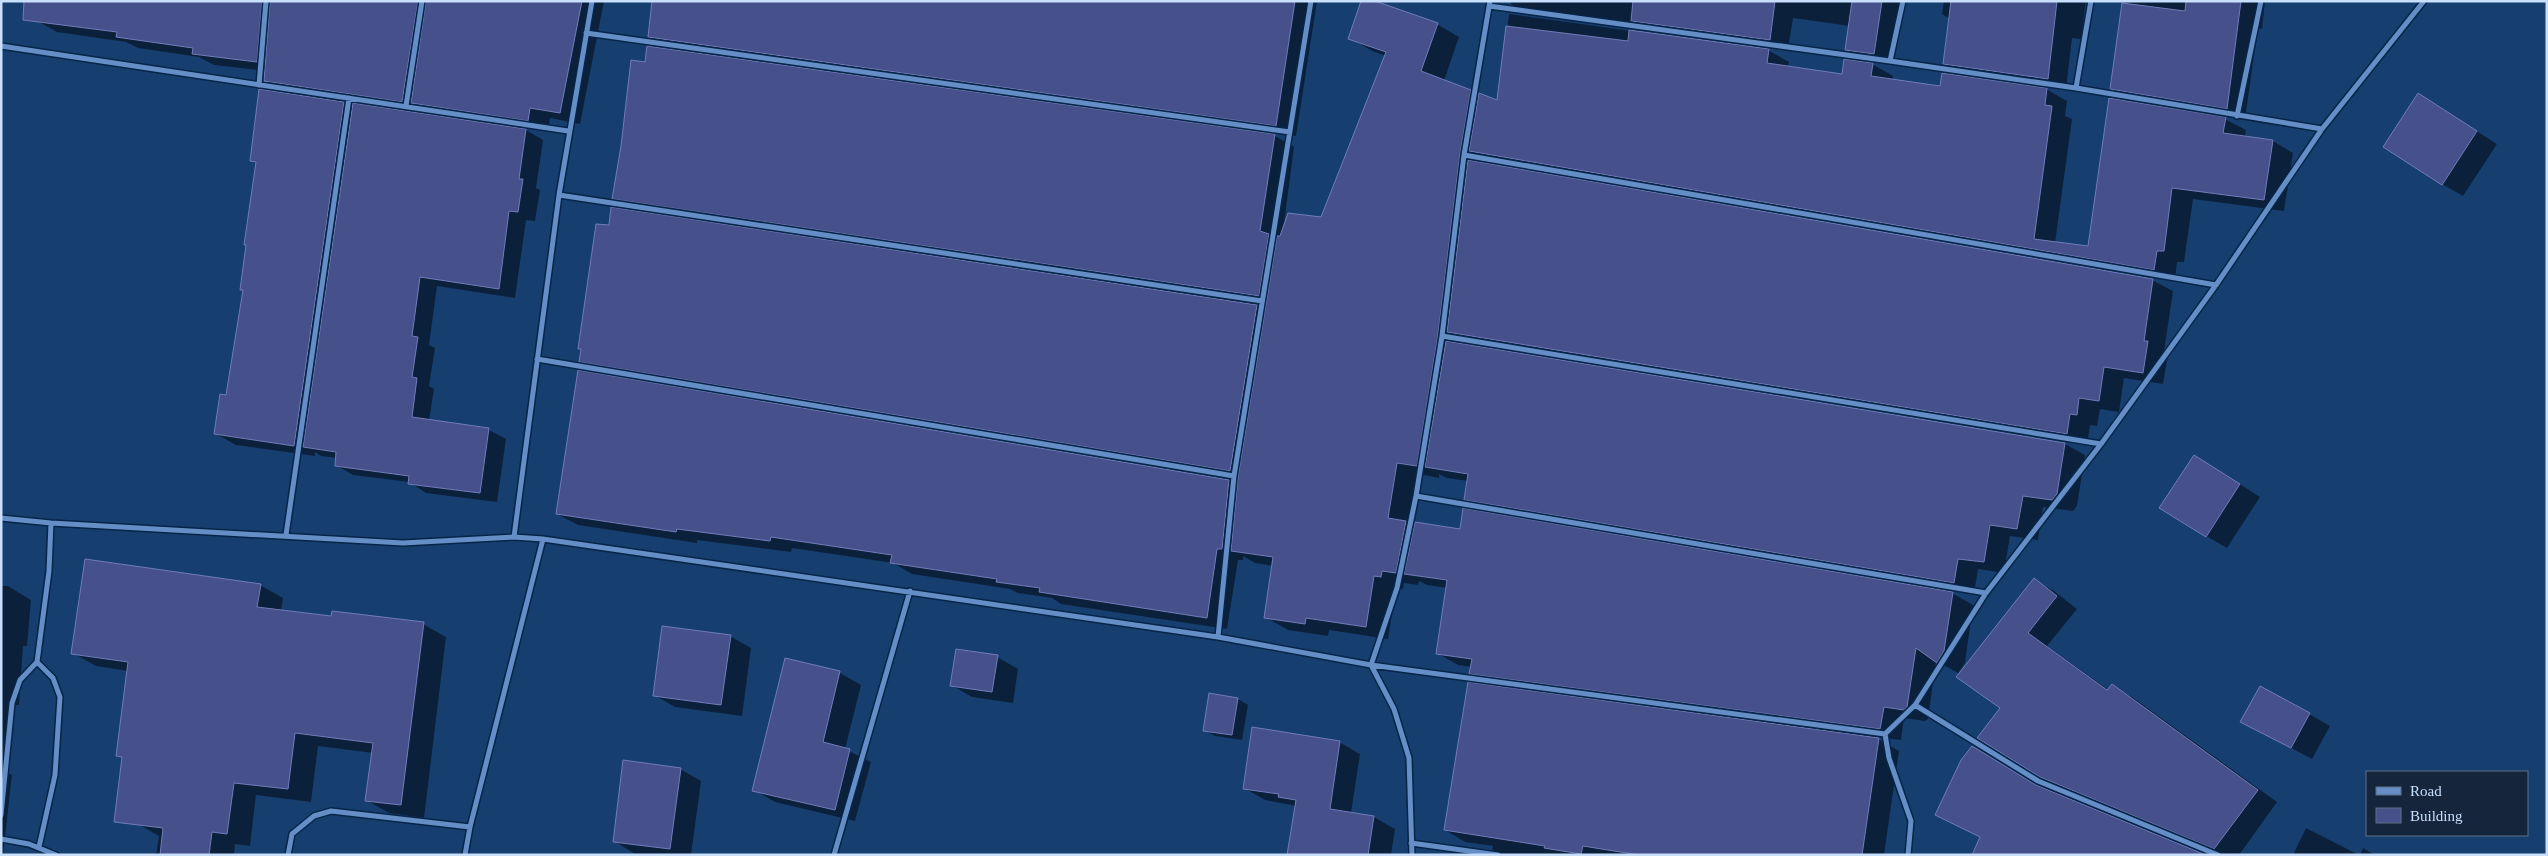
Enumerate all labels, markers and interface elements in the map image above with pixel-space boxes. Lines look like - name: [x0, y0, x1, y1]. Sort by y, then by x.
- legend: [2366, 771, 2528, 836]
- text: Road: [2410, 783, 2442, 799]
- text: Building: [2410, 808, 2463, 824]

